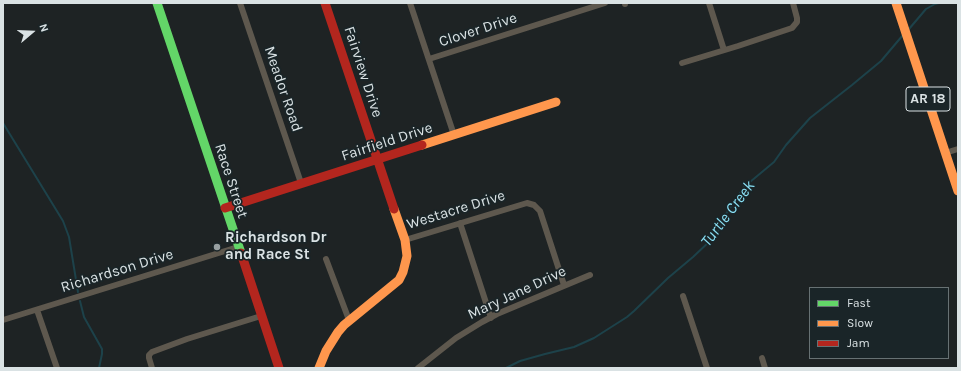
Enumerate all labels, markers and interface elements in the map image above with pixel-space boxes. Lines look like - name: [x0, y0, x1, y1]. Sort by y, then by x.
- street label: Clover Drive: [437, 9, 519, 51]
- north arrow: [12, 12, 52, 52]
- text: N: [36, 22, 51, 34]
- street label: Fairview Drive: [340, 24, 386, 120]
- street label: Meador Road: [260, 44, 306, 134]
- road number: AR 18: [906, 87, 950, 111]
- street label: Fairfield Drive: [339, 119, 435, 165]
- street label: Race Street: [210, 141, 252, 221]
- water label: Turtle Creek: [697, 177, 759, 251]
- street label: Westacre Drive: [405, 187, 507, 233]
- place label: Richardson Dr and Race St: [225, 229, 326, 264]
- marker: Richardson Dr and Race St: [212, 242, 222, 252]
- street label: Richardson Drive: [59, 245, 175, 297]
- street label: Mary Jane Drive: [465, 262, 569, 324]
- legend: [809, 287, 949, 359]
- text: Fast: [847, 296, 870, 310]
- text: Slow: [847, 316, 873, 330]
- text: Jam: [847, 336, 870, 350]

